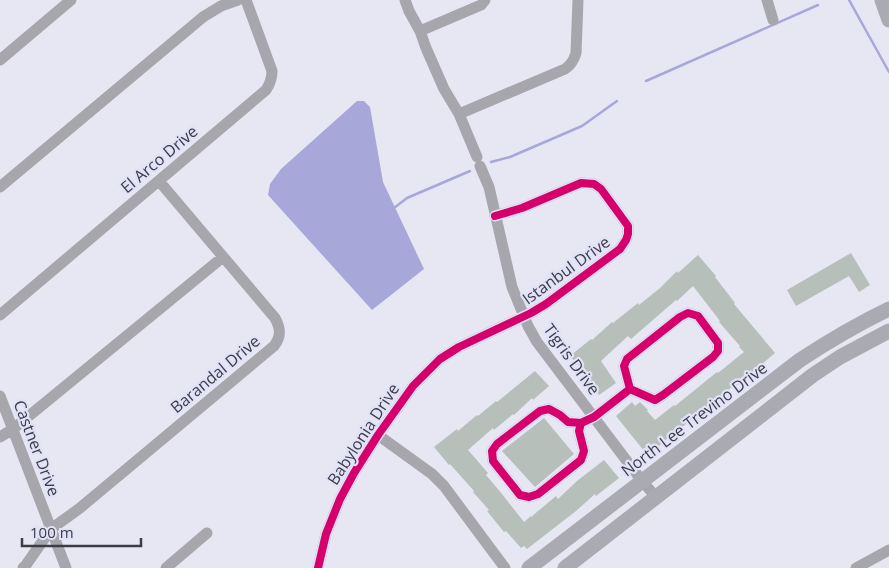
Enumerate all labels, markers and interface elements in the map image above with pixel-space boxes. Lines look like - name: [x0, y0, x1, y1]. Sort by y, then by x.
- street label: El Arco Drive: [116, 120, 202, 198]
- street label: Istanbul Drive: [518, 231, 614, 309]
- street label: Tigris Drive: [539, 319, 605, 399]
- street label: Barandal Drive: [166, 330, 264, 418]
- street label: North Lee Trevino Drive: [617, 357, 772, 481]
- street label: Babylonia Drive: [322, 379, 404, 489]
- street label: Castner Drive: [9, 397, 65, 499]
- scale bar: [22, 516, 141, 548]
- text: 100 m: [30, 522, 74, 542]

